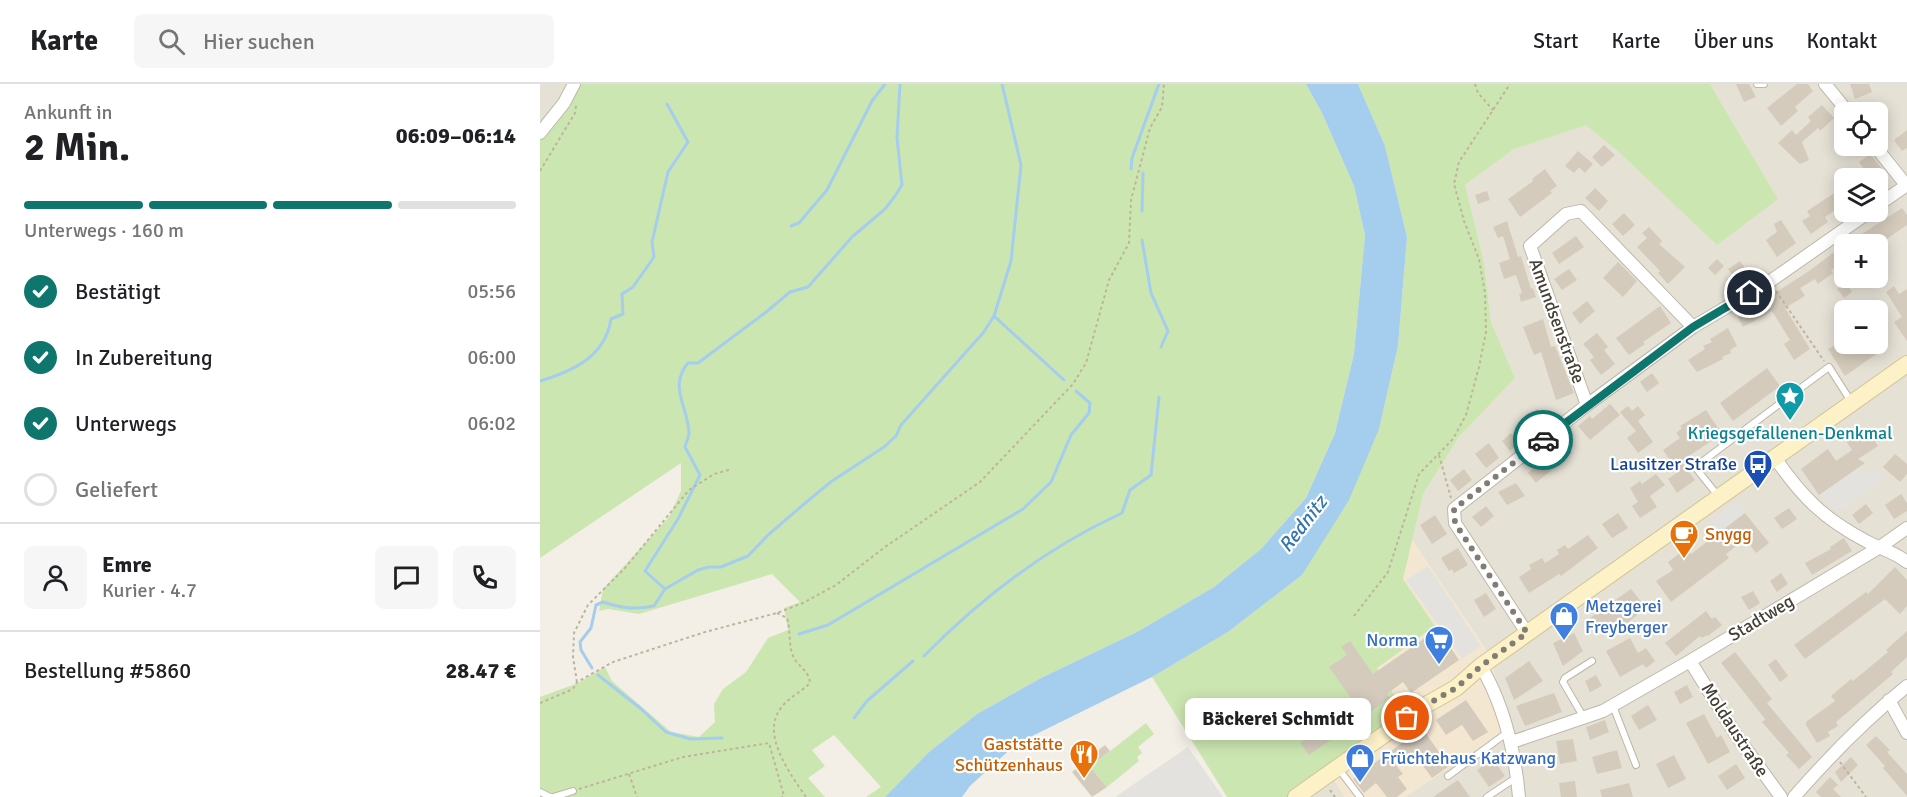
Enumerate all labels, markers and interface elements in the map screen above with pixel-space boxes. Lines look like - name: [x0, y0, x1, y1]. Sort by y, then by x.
- search box: [134, 14, 554, 68]
- text: Karte: [30, 24, 98, 58]
- icon: search: [155, 25, 188, 58]
- text: Hier suchen: [203, 28, 315, 55]
- text: Start: [1533, 28, 1578, 54]
- text: Karte: [1611, 28, 1660, 54]
- text: Über uns: [1693, 28, 1774, 54]
- text: Kontakt: [1807, 28, 1877, 54]
- text: Ankunft in: [24, 100, 112, 125]
- map controls: [1834, 102, 1888, 354]
- button: locate: [1834, 102, 1888, 156]
- text: 06:09–06:14: [396, 122, 516, 149]
- text: 2 Min.: [24, 123, 130, 171]
- button: layers: [1834, 168, 1888, 222]
- text: Unterwegs · 160 m: [24, 218, 184, 243]
- button: +: [1834, 234, 1888, 288]
- street label: Amundsenstraße: [1524, 256, 1590, 386]
- pin: [1724, 267, 1775, 318]
- icon: check: [24, 275, 57, 308]
- icon: home: [1733, 276, 1766, 309]
- text: Bestätigt: [75, 278, 161, 305]
- text: 05:56: [467, 279, 516, 304]
- button: −: [1834, 300, 1888, 354]
- icon: check: [24, 341, 57, 374]
- text: In Zubereitung: [75, 344, 213, 371]
- text: 06:00: [467, 345, 516, 370]
- place icon: Kriegsgefallenen-Denkmal: [1774, 380, 1806, 422]
- icon: check: [24, 407, 57, 440]
- text: Unterwegs: [75, 410, 177, 437]
- courier: [1513, 410, 1573, 470]
- text: 06:02: [467, 411, 516, 436]
- place label: Kriegsgefallenen-Denkmal: [1687, 422, 1893, 444]
- icon: car: [1527, 424, 1560, 457]
- bus stop icon: Lausitzer Straße: [1742, 448, 1774, 490]
- place label: Lausitzer Straße: [1610, 453, 1737, 475]
- text: Geliefert: [75, 476, 158, 503]
- water label: Rednitz: [1273, 489, 1334, 557]
- cafe icon: Snygg: [1668, 518, 1700, 560]
- place label: Snygg: [1705, 523, 1752, 545]
- button: person: [24, 546, 87, 609]
- button: chat: [375, 546, 438, 609]
- button: phone: [453, 546, 516, 609]
- text: Emre: [102, 551, 152, 578]
- text: Kurier · 4.7: [102, 578, 197, 603]
- street label: Stadtweg: [1724, 590, 1798, 646]
- place label: Metzgerei Freyberger: [1585, 595, 1668, 638]
- shop icon: Metzgerei Freyberger: [1548, 600, 1580, 642]
- supermarket icon: Norma: [1423, 624, 1455, 666]
- place label: Norma: [1366, 629, 1418, 651]
- text: Bestellung #5860: [24, 657, 191, 684]
- text: 28.47 €: [445, 657, 516, 684]
- street label: Moldaustraße: [1696, 679, 1774, 781]
- pin: [1381, 692, 1432, 743]
- callout: Bäckerei Schmidt: [1185, 697, 1371, 739]
- icon: bag: [1390, 701, 1423, 734]
- text: Bäckerei Schmidt: [1202, 706, 1354, 731]
- place label: Gaststätte Schützenhaus: [955, 733, 1063, 776]
- restaurant icon: Gaststätte Schützenhaus: [1068, 738, 1100, 780]
- shop icon: Früchtehaus Katzwang: [1344, 742, 1376, 784]
- place label: Früchtehaus Katzwang: [1381, 747, 1556, 769]

